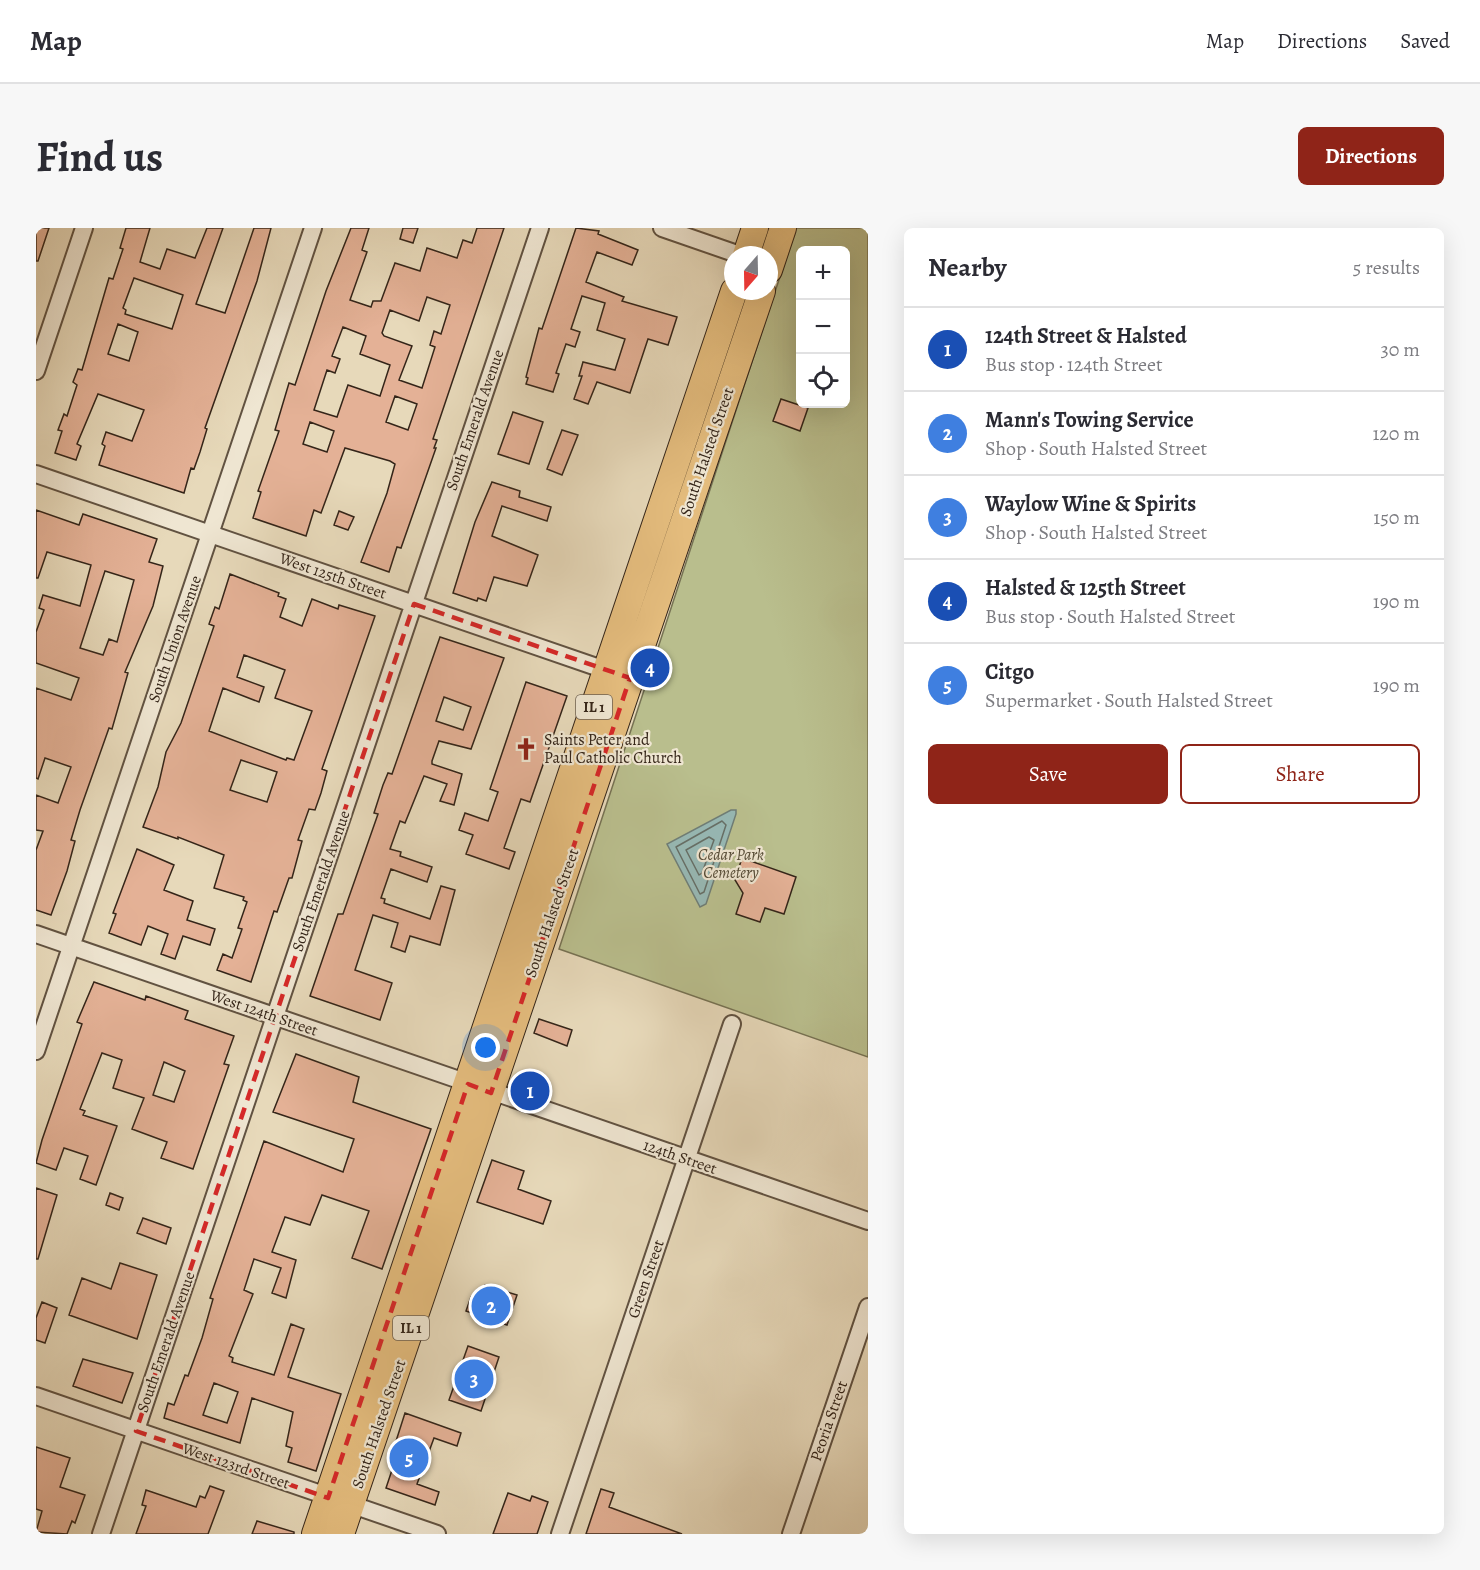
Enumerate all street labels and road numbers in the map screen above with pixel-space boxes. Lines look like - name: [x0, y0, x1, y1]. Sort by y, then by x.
- street label: South Emerald Avenue: [441, 346, 509, 494]
- street label: South Halsted Street: [675, 385, 739, 519]
- street label: West 125th Street: [275, 547, 390, 605]
- street label: South Union Avenue: [143, 572, 207, 706]
- road number: IL 1: [576, 695, 612, 719]
- street label: South Emerald Avenue: [287, 807, 355, 955]
- street label: South Halsted Street: [520, 846, 584, 980]
- street label: West 124th Street: [206, 984, 321, 1042]
- street label: 124th Street: [640, 1134, 720, 1180]
- street label: Green Street: [622, 1237, 670, 1321]
- street label: South Emerald Avenue: [132, 1268, 200, 1416]
- road number: IL 1: [393, 1316, 429, 1340]
- street label: South Halsted Street: [347, 1357, 411, 1491]
- street label: Peoria Street: [805, 1378, 853, 1464]
- street label: West 123rd Street: [178, 1437, 293, 1495]

